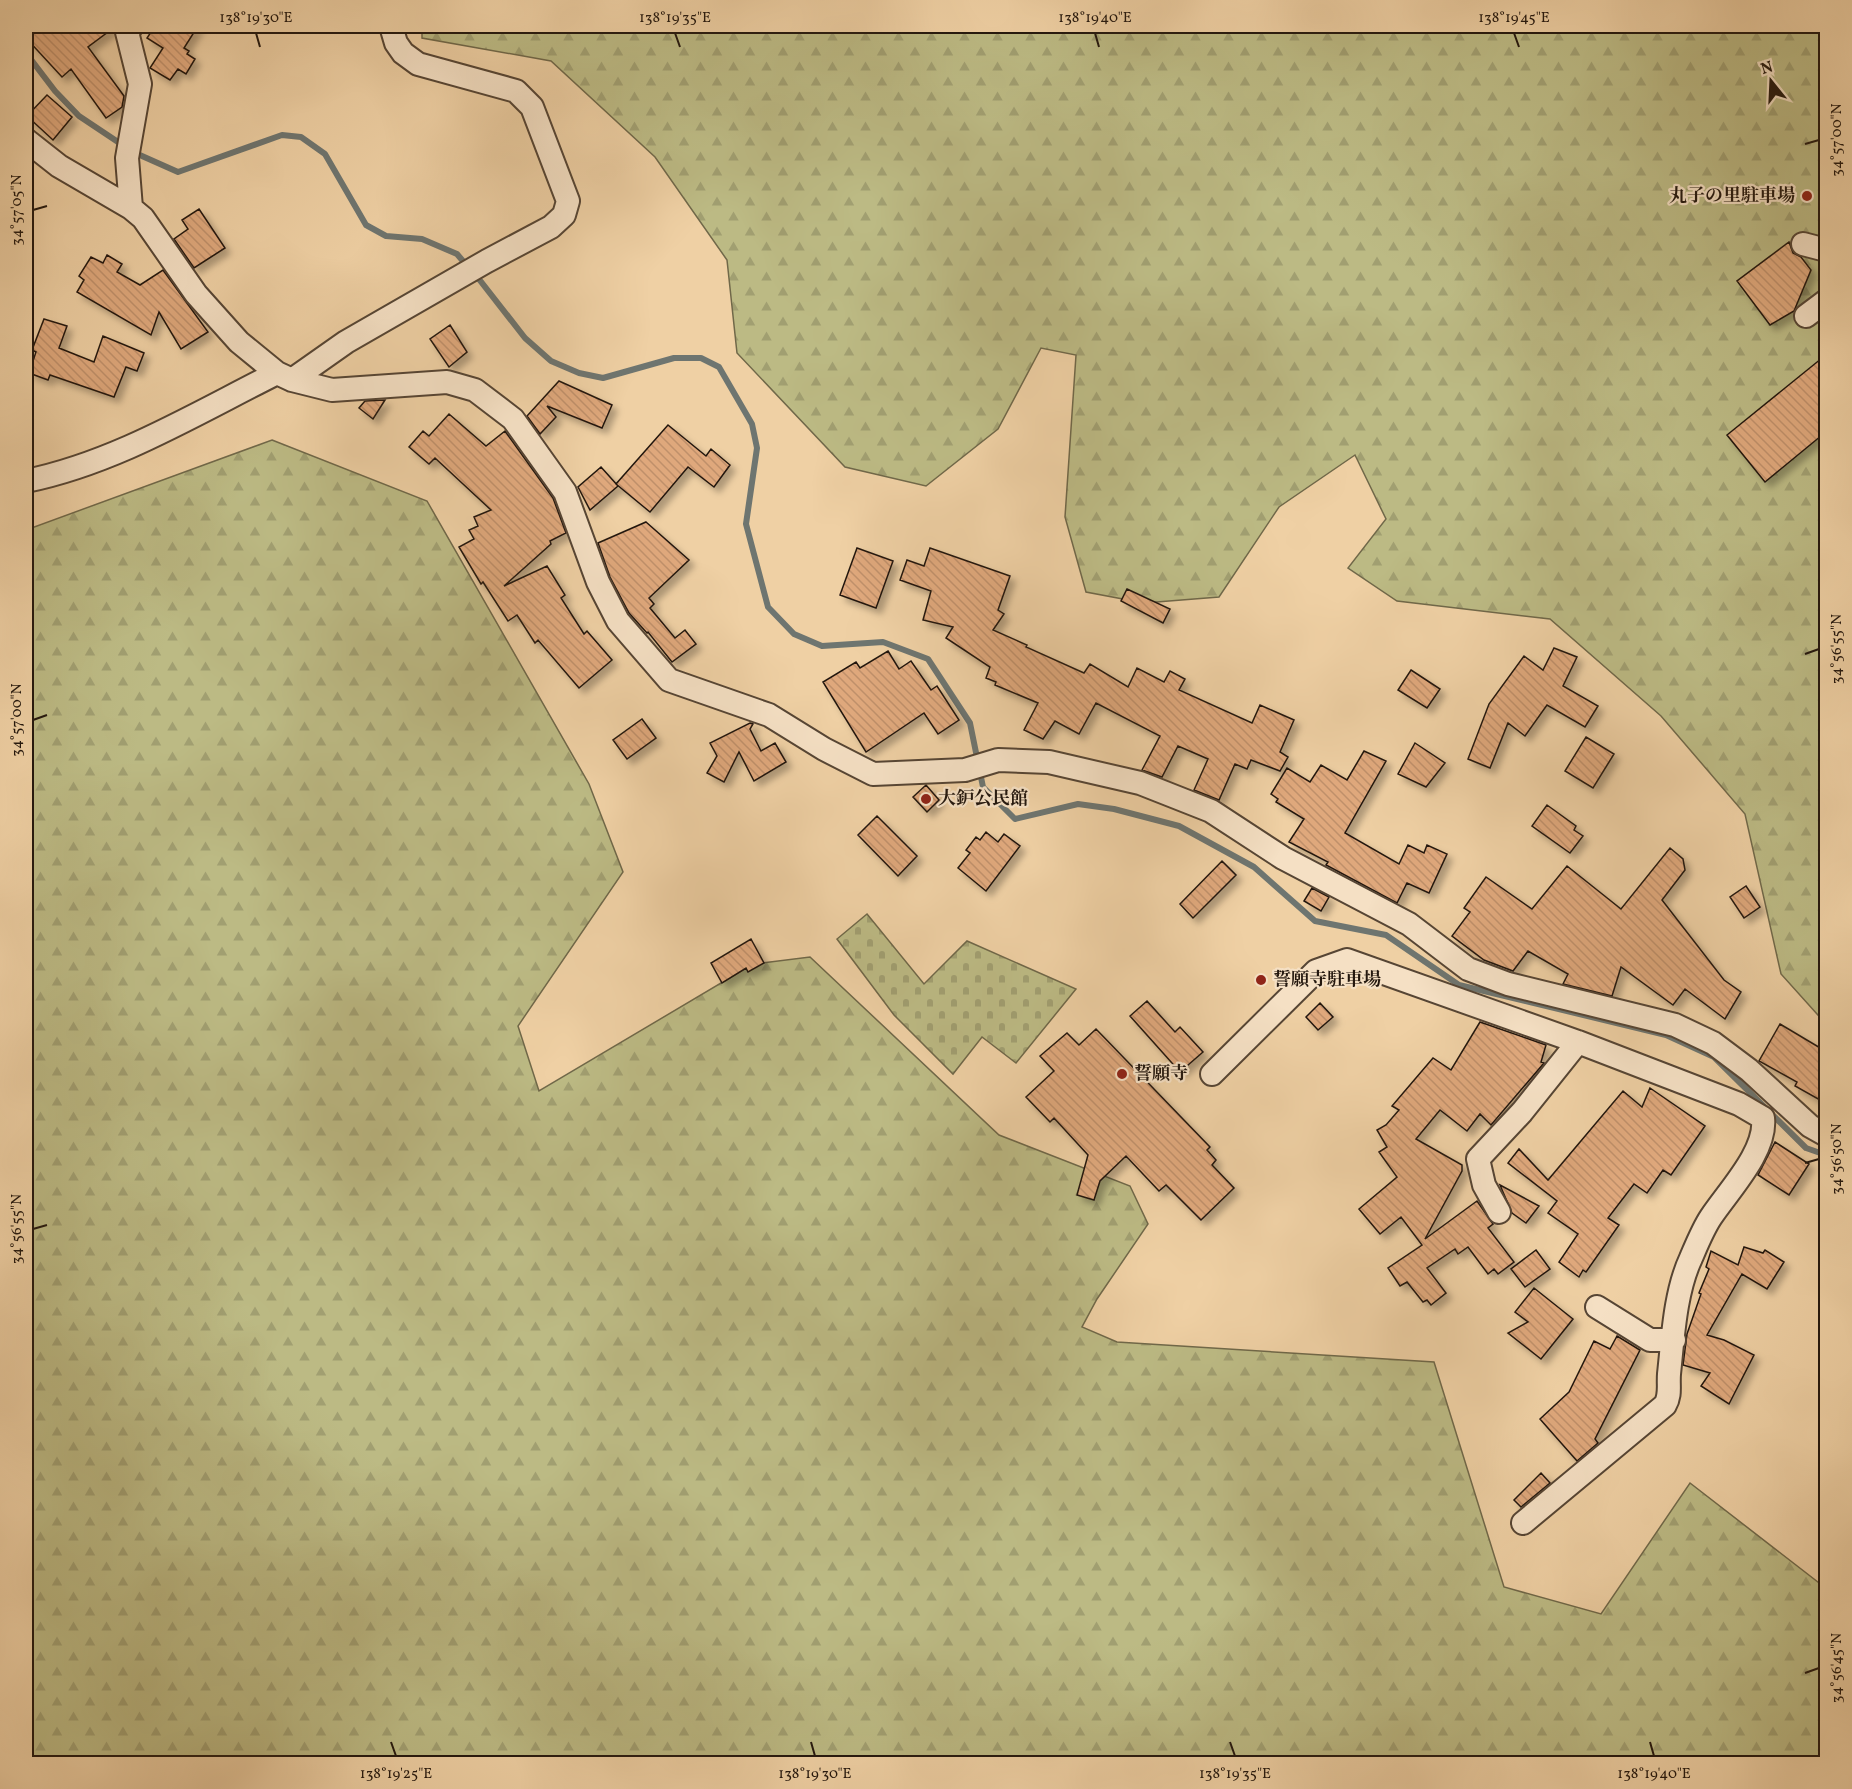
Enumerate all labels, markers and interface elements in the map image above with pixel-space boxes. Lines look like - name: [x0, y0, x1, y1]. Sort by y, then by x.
- text: 138°19'30"E: [219, 8, 293, 29]
- text: 138°19'35"E: [639, 8, 711, 29]
- text: 138°19'40"E: [1058, 8, 1132, 29]
- text: 138°19'45"E: [1478, 8, 1550, 29]
- north arrow: [1741, 51, 1801, 111]
- text: N: [1758, 56, 1776, 81]
- text: 34°57'00"N: [1827, 103, 1848, 177]
- text: 34°57'05"N: [7, 174, 28, 246]
- place label: 丸子の里駐車場: [1669, 184, 1795, 209]
- marker: 丸子の里駐車場: [1800, 189, 1814, 203]
- text: 34°56'55"N: [1827, 614, 1848, 684]
- text: 34°57'00"N: [7, 683, 28, 757]
- place label: 大鈩公民館: [938, 787, 1028, 812]
- marker: 大鈩公民館: [919, 792, 933, 806]
- place label: 誓願寺駐車場: [1273, 968, 1381, 993]
- marker: 誓願寺駐車場: [1254, 973, 1268, 987]
- place label: 誓願寺: [1134, 1062, 1188, 1087]
- marker: 誓願寺: [1115, 1067, 1129, 1081]
- text: 34°56'50"N: [1827, 1123, 1848, 1195]
- text: 34°56'55"N: [7, 1194, 28, 1264]
- text: 34°56'45"N: [1827, 1633, 1848, 1703]
- text: 138°19'25"E: [360, 1764, 432, 1785]
- text: 138°19'30"E: [778, 1764, 852, 1785]
- text: 138°19'35"E: [1199, 1764, 1271, 1785]
- text: 138°19'40"E: [1617, 1764, 1691, 1785]

